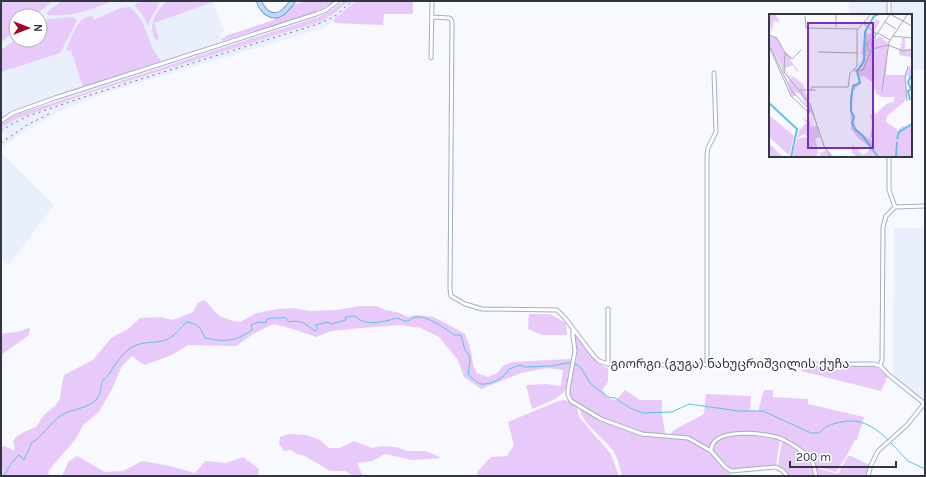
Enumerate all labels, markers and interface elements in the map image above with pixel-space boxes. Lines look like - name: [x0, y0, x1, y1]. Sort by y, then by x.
- north arrow: [8, 8, 48, 48]
- inset map: [769, 14, 912, 157]
- text: N: [31, 24, 44, 32]
- street label: გიორგი (გუგა) ნახუცრიშვილის ქუჩა: [611, 356, 849, 372]
- scale bar: [790, 443, 896, 469]
- text: 200 m: [796, 450, 831, 464]

